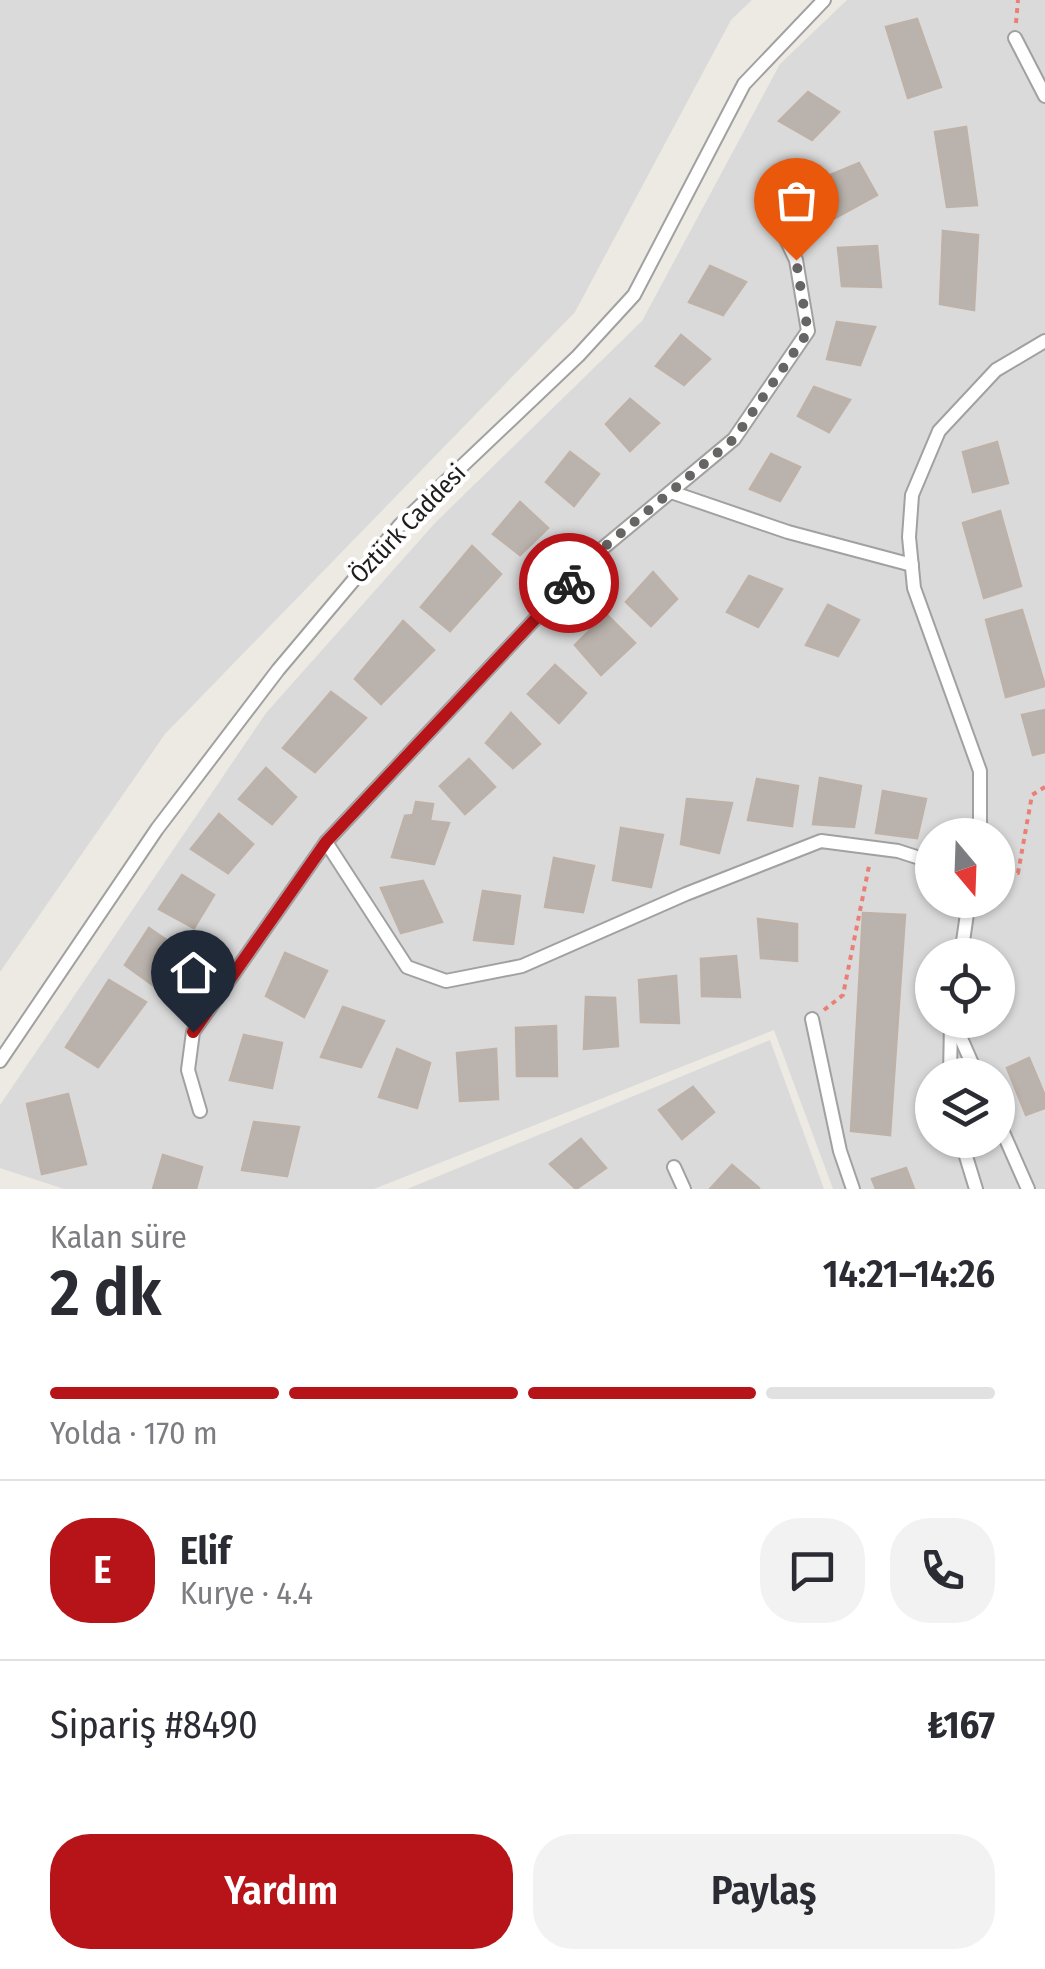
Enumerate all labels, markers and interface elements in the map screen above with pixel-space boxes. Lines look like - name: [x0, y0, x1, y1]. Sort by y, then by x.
- pin: [754, 158, 839, 261]
- icon: bag: [769, 173, 824, 228]
- street label: Öztürk Caddesi: [343, 458, 472, 590]
- courier: [519, 533, 619, 633]
- icon: bike: [542, 556, 597, 611]
- north arrow: [915, 818, 1015, 918]
- map controls: [915, 818, 1015, 1158]
- pin: [151, 930, 236, 1033]
- button: locate: [915, 938, 1015, 1038]
- icon: home: [166, 945, 221, 1000]
- button: layers: [915, 1058, 1015, 1158]
- text: Kalan süre: [50, 1218, 187, 1256]
- text: 14:21–14:26: [823, 1251, 995, 1297]
- text: 2 dk: [50, 1254, 161, 1332]
- text: Yolda · 170 m: [50, 1414, 218, 1452]
- button: chat: [760, 1518, 865, 1623]
- button: phone: [890, 1518, 995, 1623]
- text: Elif: [180, 1528, 230, 1574]
- text: E: [93, 1547, 112, 1593]
- text: Kurye · 4.4: [180, 1574, 313, 1612]
- text: Sipariş #8490: [50, 1702, 258, 1748]
- text: ₺167: [927, 1702, 995, 1748]
- button: Yardım: [50, 1834, 513, 1949]
- button: Paylaş: [533, 1834, 995, 1949]

